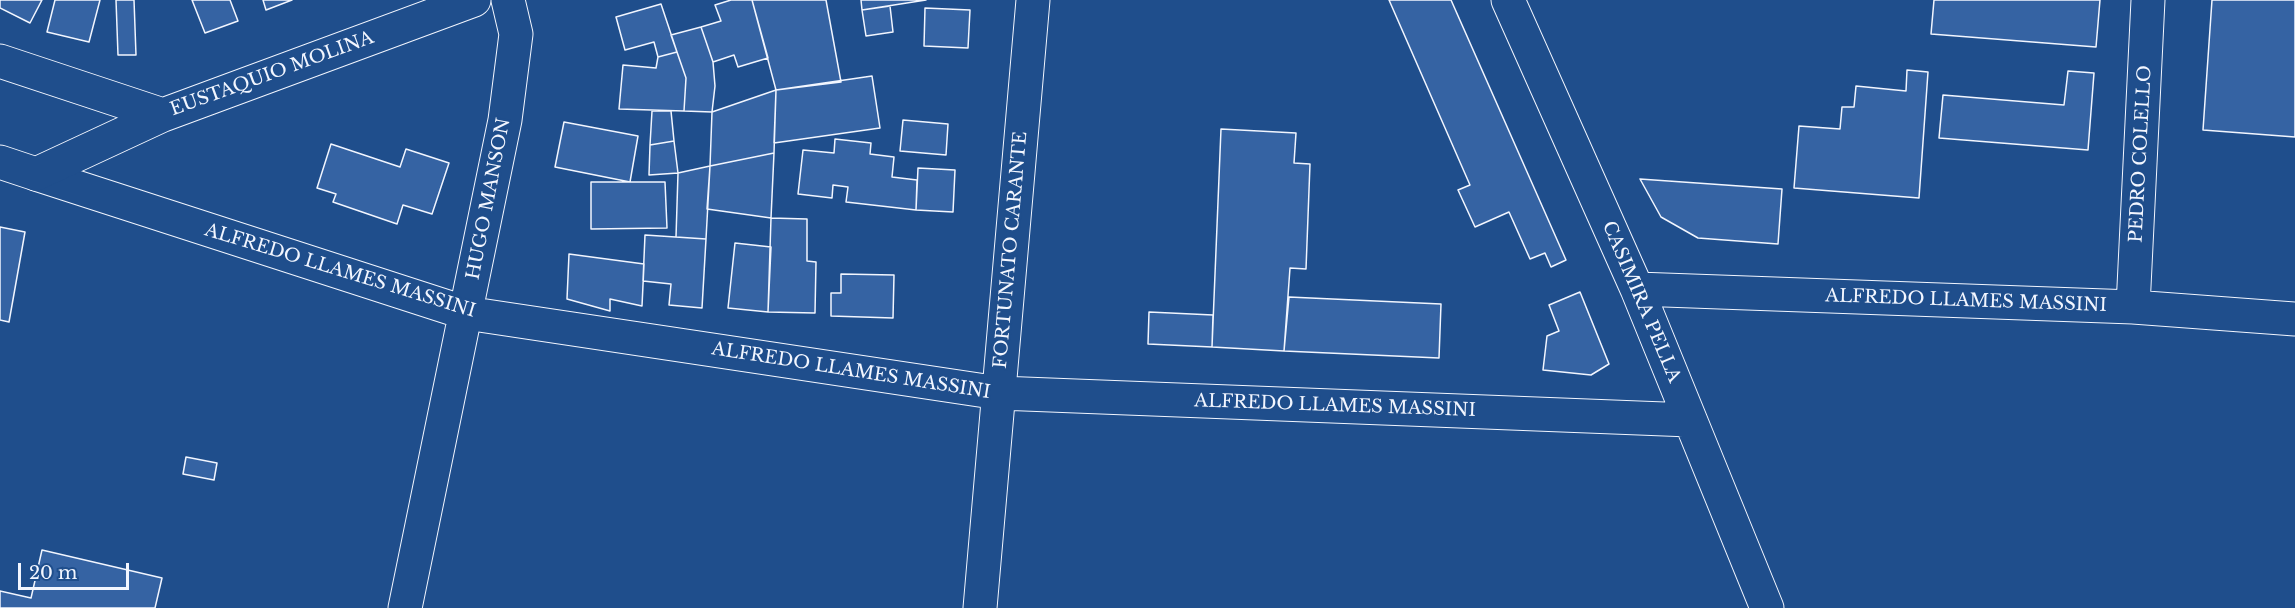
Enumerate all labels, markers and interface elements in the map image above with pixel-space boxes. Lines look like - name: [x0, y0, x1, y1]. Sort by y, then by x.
- street label: EUSTAQUIO MOLINA: [167, 27, 377, 121]
- street label: PEDRO COLELLO: [2126, 65, 2156, 243]
- street label: HUGO MANSON: [463, 116, 515, 282]
- street label: FORTUNATO CARANTE: [990, 131, 1032, 369]
- street label: CASIMIRA PELLA: [1597, 218, 1685, 386]
- street label: ALFREDO LLAMES MASSINI: [202, 219, 478, 323]
- street label: ALFREDO LLAMES MASSINI: [1825, 285, 2107, 317]
- street label: ALFREDO LLAMES MASSINI: [710, 338, 992, 404]
- street label: ALFREDO LLAMES MASSINI: [1194, 390, 1476, 422]
- scale bar: [21, 551, 132, 589]
- text: 20 m: [29, 562, 77, 584]

